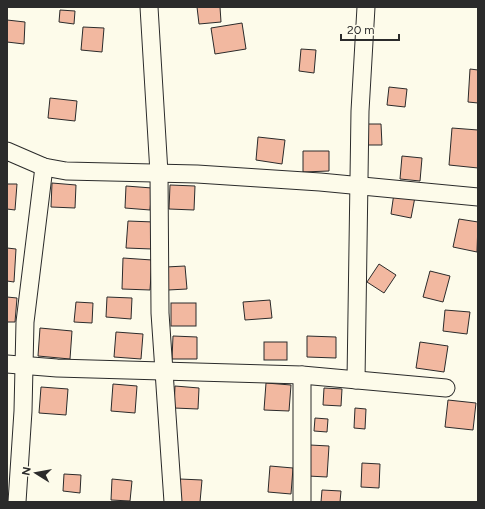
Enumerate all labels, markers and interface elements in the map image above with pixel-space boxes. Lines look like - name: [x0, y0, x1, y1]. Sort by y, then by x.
- scale bar: [341, 16, 399, 42]
- text: 20 m: [347, 23, 375, 37]
- north arrow: [16, 453, 56, 493]
- text: N: [19, 466, 34, 477]

